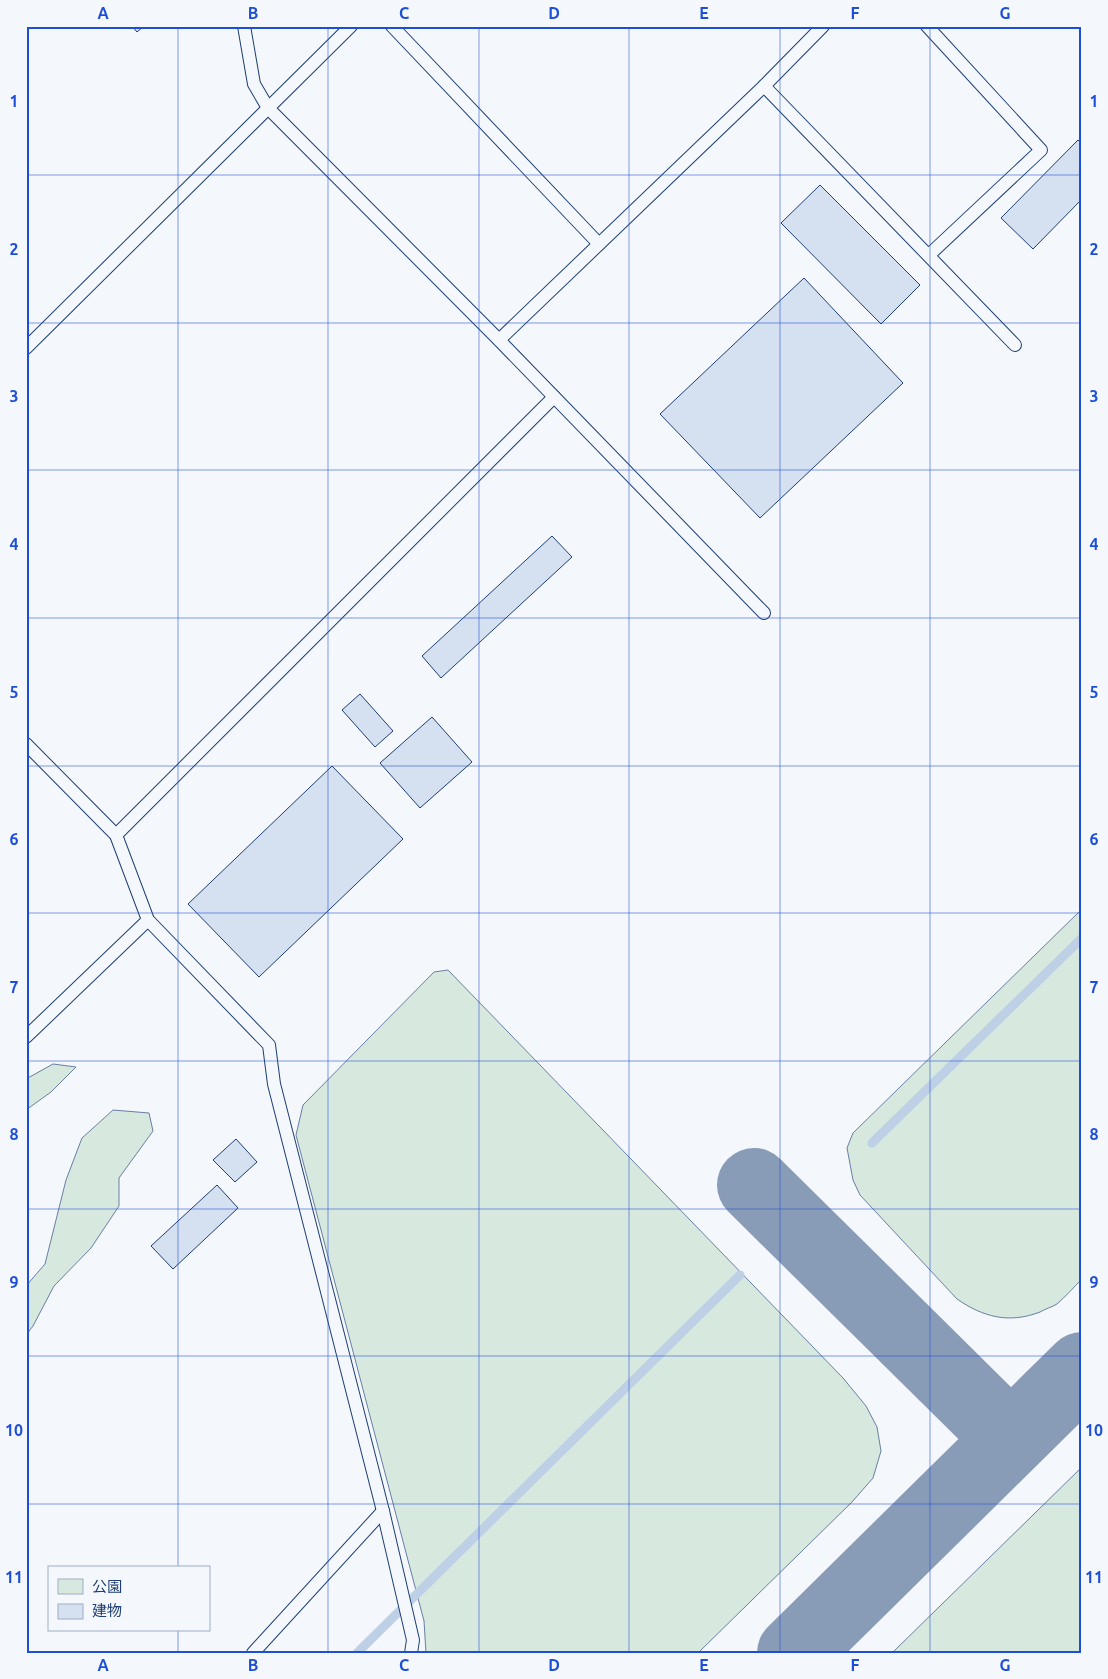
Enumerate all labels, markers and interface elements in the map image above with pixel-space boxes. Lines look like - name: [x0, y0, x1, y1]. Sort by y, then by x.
- text: A: [97, 4, 109, 22]
- text: B: [248, 4, 258, 22]
- text: C: [399, 4, 409, 22]
- text: D: [548, 4, 560, 22]
- text: E: [699, 4, 709, 22]
- text: F: [851, 4, 860, 22]
- text: G: [999, 4, 1011, 22]
- text: 1: [9, 92, 19, 110]
- text: 1: [1089, 92, 1099, 110]
- text: 2: [9, 240, 19, 258]
- text: 2: [1089, 240, 1099, 258]
- text: 3: [9, 387, 19, 405]
- text: 3: [1089, 387, 1099, 405]
- text: 4: [9, 535, 19, 553]
- text: 4: [1089, 535, 1099, 553]
- text: 5: [9, 683, 19, 701]
- text: 5: [1089, 683, 1099, 701]
- text: 6: [9, 830, 19, 848]
- text: 6: [1089, 830, 1099, 848]
- text: 7: [9, 978, 19, 996]
- text: 7: [1089, 978, 1099, 996]
- text: 8: [9, 1125, 19, 1143]
- text: 8: [1089, 1125, 1099, 1143]
- text: 9: [9, 1273, 19, 1291]
- text: 9: [1089, 1273, 1099, 1291]
- text: 10: [5, 1421, 23, 1439]
- text: 10: [1085, 1421, 1103, 1439]
- legend: [48, 1566, 210, 1632]
- text: 11: [5, 1568, 23, 1586]
- text: 11: [1085, 1568, 1103, 1586]
- text: 公園: [92, 1578, 122, 1595]
- text: 建物: [92, 1602, 122, 1619]
- text: A: [97, 1656, 109, 1674]
- text: B: [248, 1656, 258, 1674]
- text: C: [399, 1656, 409, 1674]
- text: D: [548, 1656, 560, 1674]
- text: E: [699, 1656, 709, 1674]
- text: F: [851, 1656, 860, 1674]
- text: G: [999, 1656, 1011, 1674]

